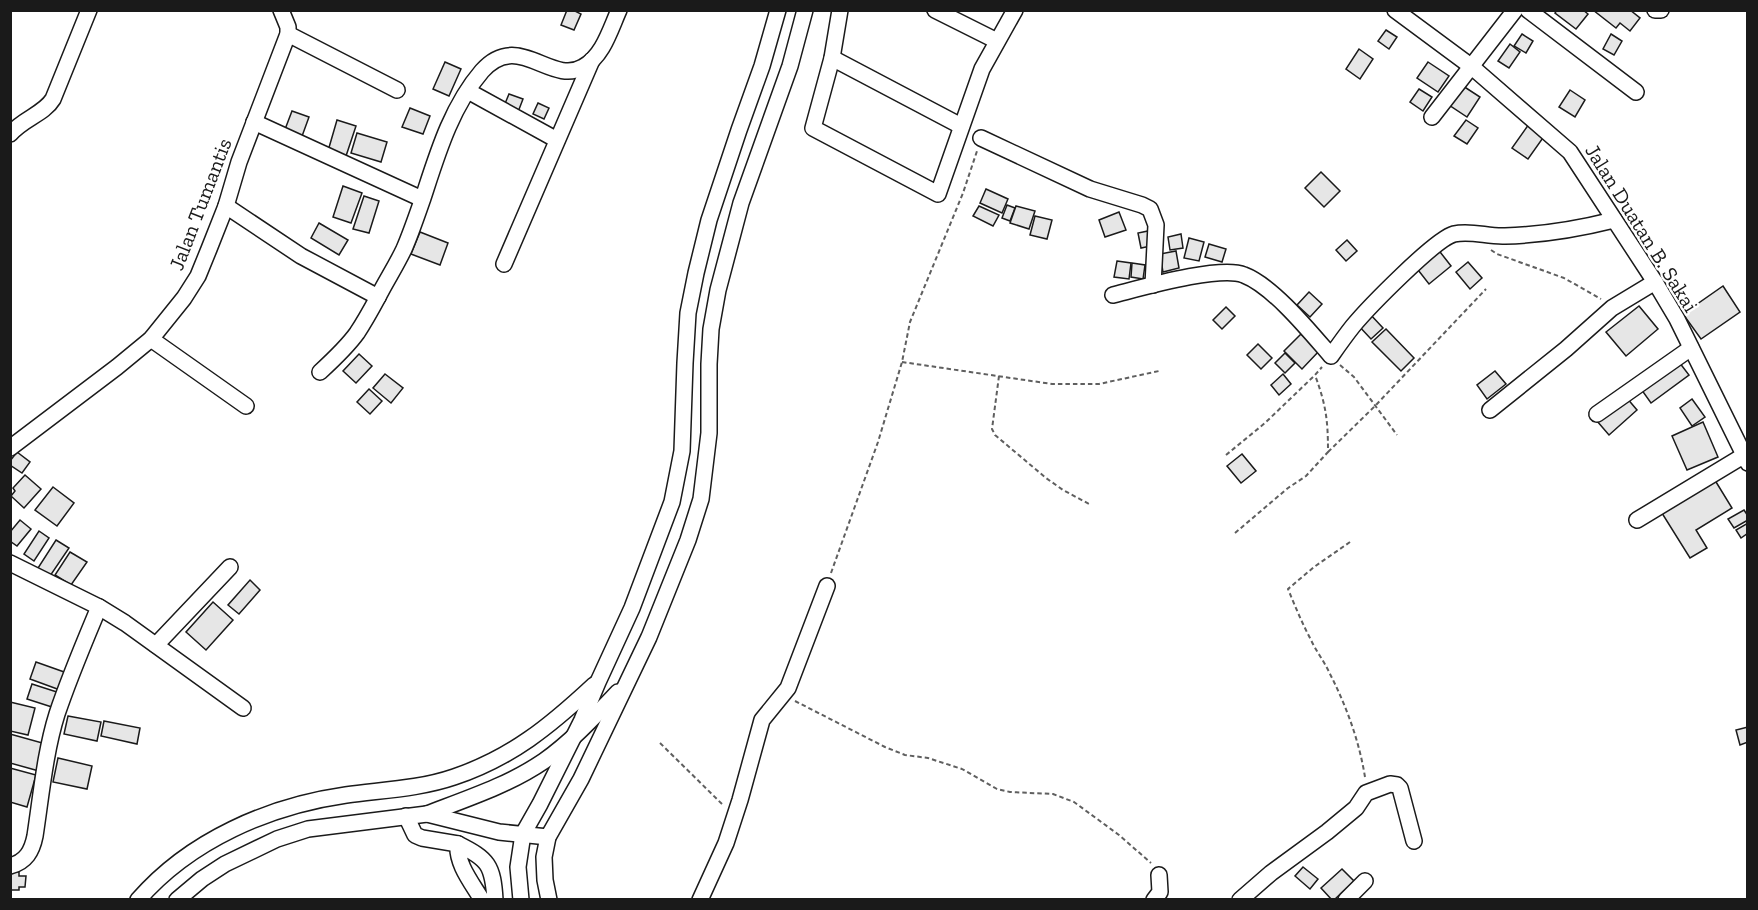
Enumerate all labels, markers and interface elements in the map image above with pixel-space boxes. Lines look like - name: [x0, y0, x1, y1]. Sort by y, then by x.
- street label: Jalan Tumantis: [163, 135, 237, 273]
- street label: Jalan Duatan B. Sakai: [1580, 139, 1704, 317]

